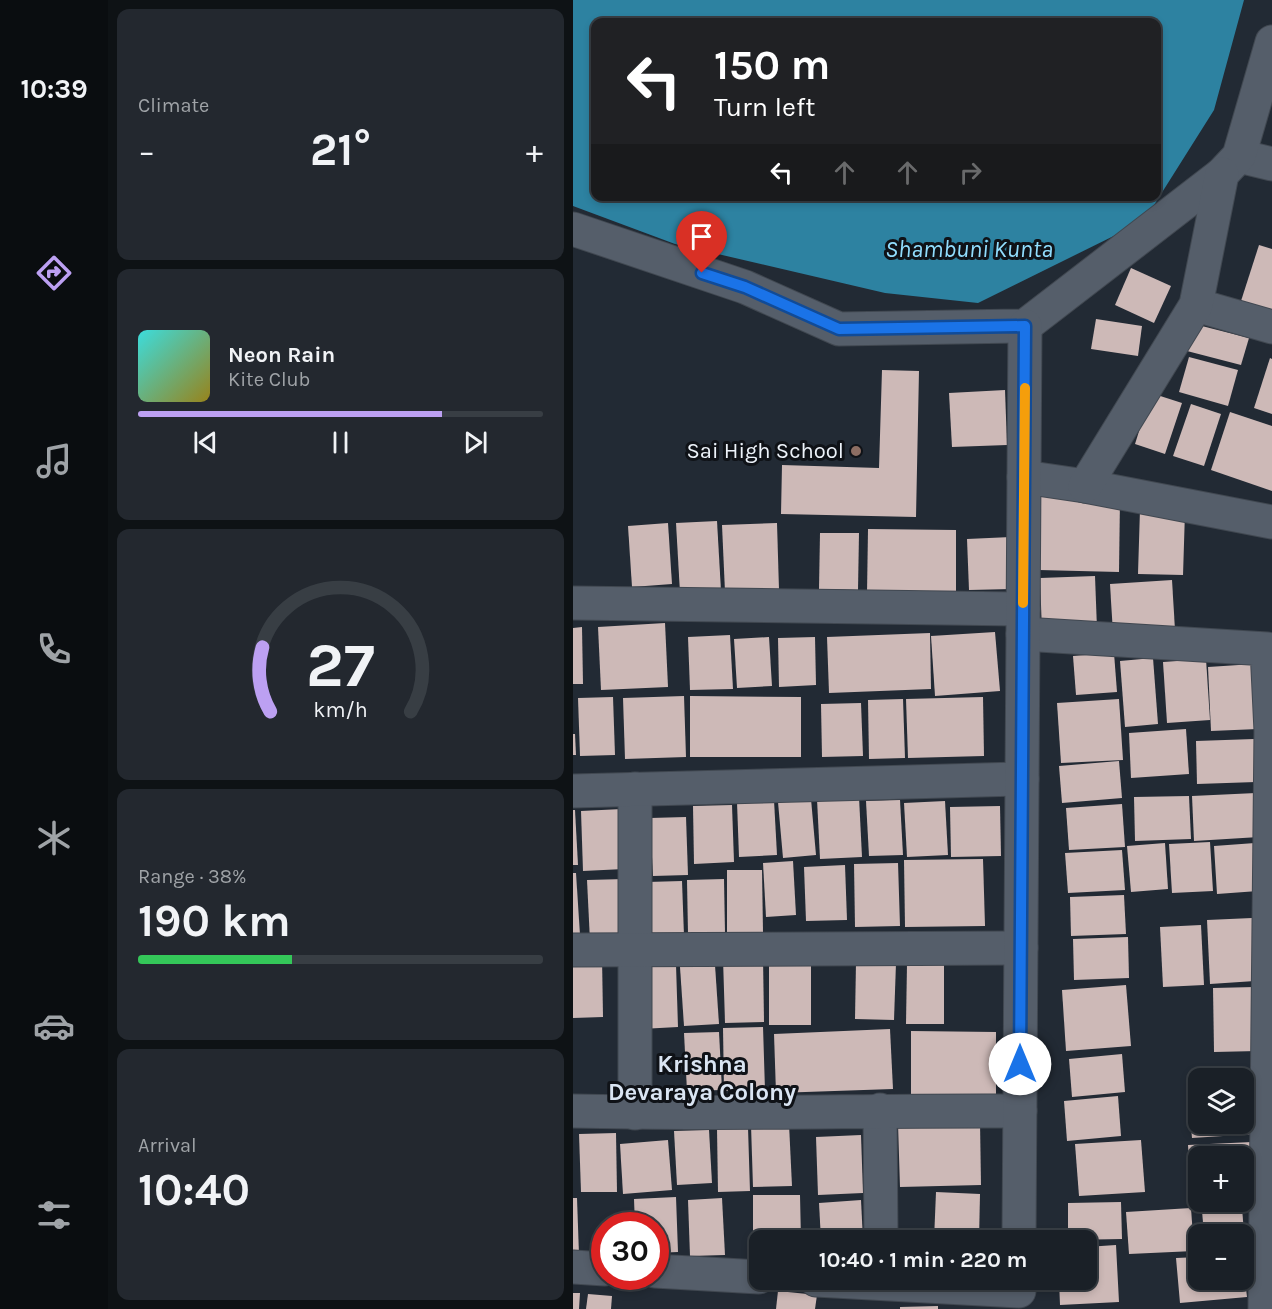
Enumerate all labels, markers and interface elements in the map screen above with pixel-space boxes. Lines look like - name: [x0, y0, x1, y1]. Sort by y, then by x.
- text: 150 m: [714, 40, 830, 90]
- icon: left: [615, 42, 693, 120]
- text: 10:39: [20, 73, 88, 105]
- text: Turn left: [714, 91, 815, 123]
- text: Climate: [138, 94, 209, 117]
- text: 21°: [310, 124, 371, 176]
- text: −: [138, 132, 155, 170]
- text: +: [526, 132, 543, 170]
- icon: left: [765, 156, 798, 189]
- icon: ahead: [828, 156, 861, 189]
- icon: ahead: [891, 156, 924, 189]
- icon: right: [954, 156, 987, 189]
- pin: [676, 211, 727, 273]
- icon: arrive: [685, 220, 718, 253]
- water label: Shambuni Kunta: [885, 235, 1053, 263]
- icon: directions: [33, 252, 75, 294]
- text: Neon Rain: [228, 342, 335, 368]
- text: Kite Club: [228, 368, 310, 391]
- icon: previous: [189, 426, 222, 459]
- icon: pause: [324, 426, 357, 459]
- icon: next: [459, 426, 492, 459]
- place label: Sai High School: [686, 438, 844, 464]
- icon: music: [33, 440, 75, 482]
- marker: Sai High School: [849, 444, 863, 458]
- icon: phone: [33, 628, 75, 670]
- text: 27: [306, 629, 375, 702]
- text: km/h: [313, 697, 368, 722]
- icon: climate: [33, 817, 75, 859]
- text: Range · 38%: [138, 865, 247, 888]
- text: 190 km: [138, 895, 291, 947]
- icon: car: [33, 1005, 75, 1047]
- position arrow: [988, 1032, 1052, 1096]
- district label: Krishna Devaraya Colony: [608, 1050, 796, 1106]
- map controls: [1188, 1068, 1254, 1290]
- button: layers: [1188, 1068, 1254, 1134]
- text: Arrival: [138, 1134, 197, 1157]
- button: +: [1188, 1146, 1254, 1212]
- text: 10:40: [138, 1164, 250, 1216]
- icon: filters: [33, 1194, 75, 1236]
- speed limit sign: 30: [591, 1212, 669, 1290]
- button: −: [1188, 1224, 1254, 1290]
- text: 10:40 · 1 min · 220 m: [819, 1247, 1027, 1273]

